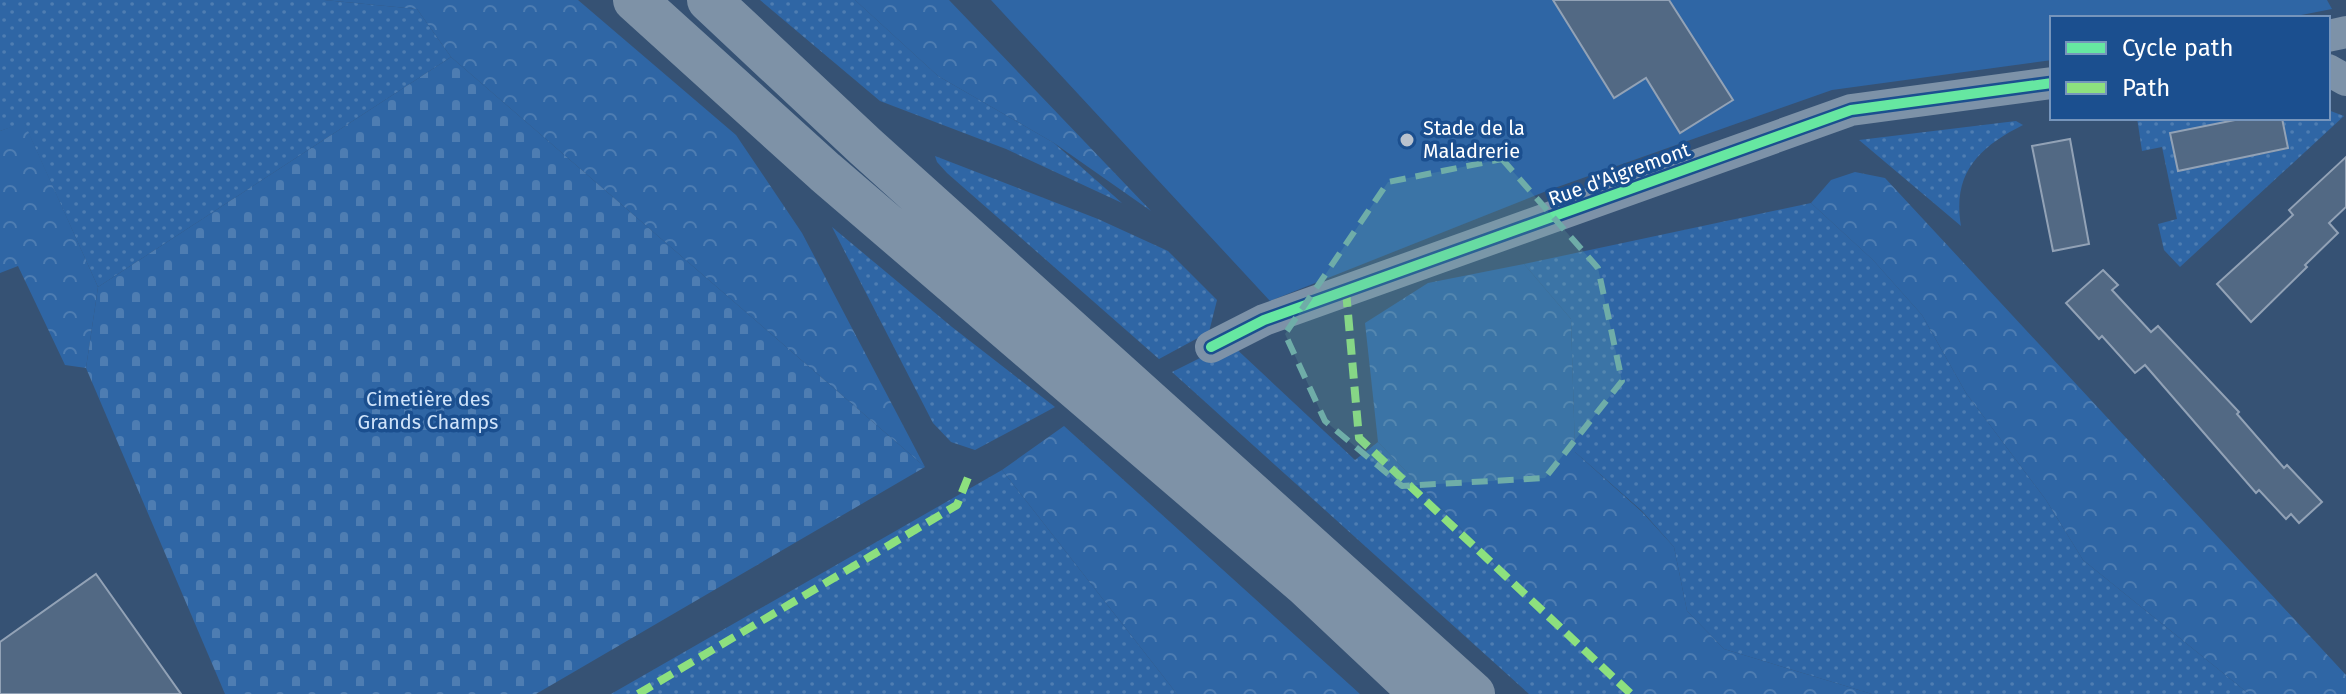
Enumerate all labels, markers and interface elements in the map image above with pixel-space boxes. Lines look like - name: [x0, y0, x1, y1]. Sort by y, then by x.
- legend: [2050, 16, 2330, 120]
- text: Cycle path: [2122, 34, 2234, 62]
- text: Path: [2122, 74, 2170, 102]
- place label: Stade de la Maladrerie: [1423, 116, 1525, 163]
- marker: Stade de la Maladrerie: [1398, 131, 1416, 149]
- street label: Rue d'Aigremont: [1545, 137, 1694, 211]
- park label: Cimetière des Grands Champs: [358, 387, 498, 434]

